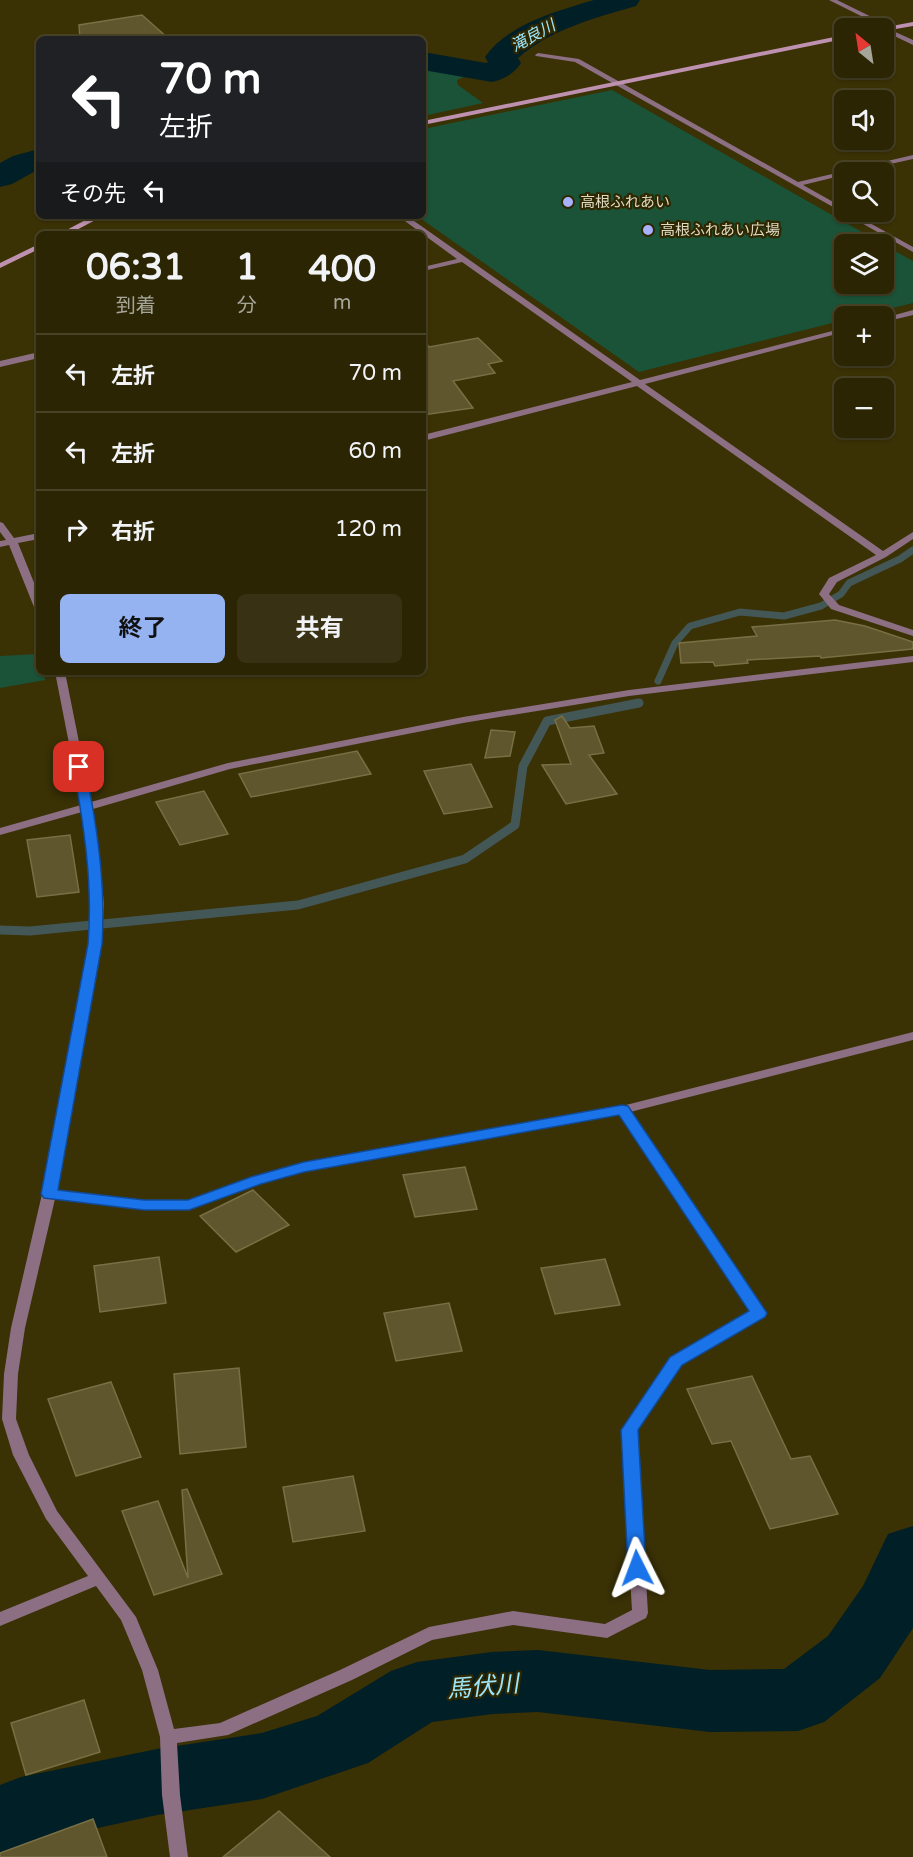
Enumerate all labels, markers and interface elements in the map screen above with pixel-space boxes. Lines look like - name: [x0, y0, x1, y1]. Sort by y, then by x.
- water label: 滝良川: [507, 15, 561, 56]
- north arrow: [834, 18, 894, 78]
- map controls: [834, 18, 894, 438]
- text: 70 m: [159, 54, 261, 105]
- icon: left: [60, 60, 138, 138]
- button: sound: [834, 90, 894, 150]
- text: 左折: [159, 111, 213, 144]
- button: search: [834, 162, 894, 222]
- icon: left: [138, 174, 171, 207]
- text: その先: [60, 181, 126, 207]
- place label: 高根ふれあい: [580, 193, 670, 211]
- marker: 高根ふれあい: [561, 195, 575, 209]
- place label: 高根ふれあい広場: [660, 221, 780, 239]
- marker: 高根ふれあい広場: [641, 223, 655, 237]
- button: layers: [834, 234, 894, 294]
- text: 06:31: [86, 246, 186, 289]
- text: 1: [236, 246, 258, 289]
- text: 400: [308, 248, 376, 291]
- text: m: [333, 291, 351, 315]
- text: 到着: [116, 294, 156, 318]
- text: 分: [237, 294, 257, 318]
- button: +: [834, 306, 894, 366]
- icon: left: [60, 357, 93, 390]
- text: 70 m: [348, 360, 402, 386]
- text: 左折: [111, 363, 155, 389]
- button: −: [834, 378, 894, 438]
- icon: left: [60, 435, 93, 468]
- text: 60 m: [348, 438, 402, 464]
- text: 左折: [111, 441, 155, 467]
- icon: right: [60, 513, 93, 546]
- text: 120 m: [335, 516, 402, 542]
- text: 右折: [111, 519, 155, 545]
- button: 終了: [60, 594, 225, 663]
- button: 共有: [237, 594, 402, 663]
- pin: [53, 741, 104, 792]
- icon: arrive: [62, 750, 95, 783]
- position arrow: [605, 1536, 669, 1600]
- water label: 馬伏川: [446, 1669, 523, 1705]

